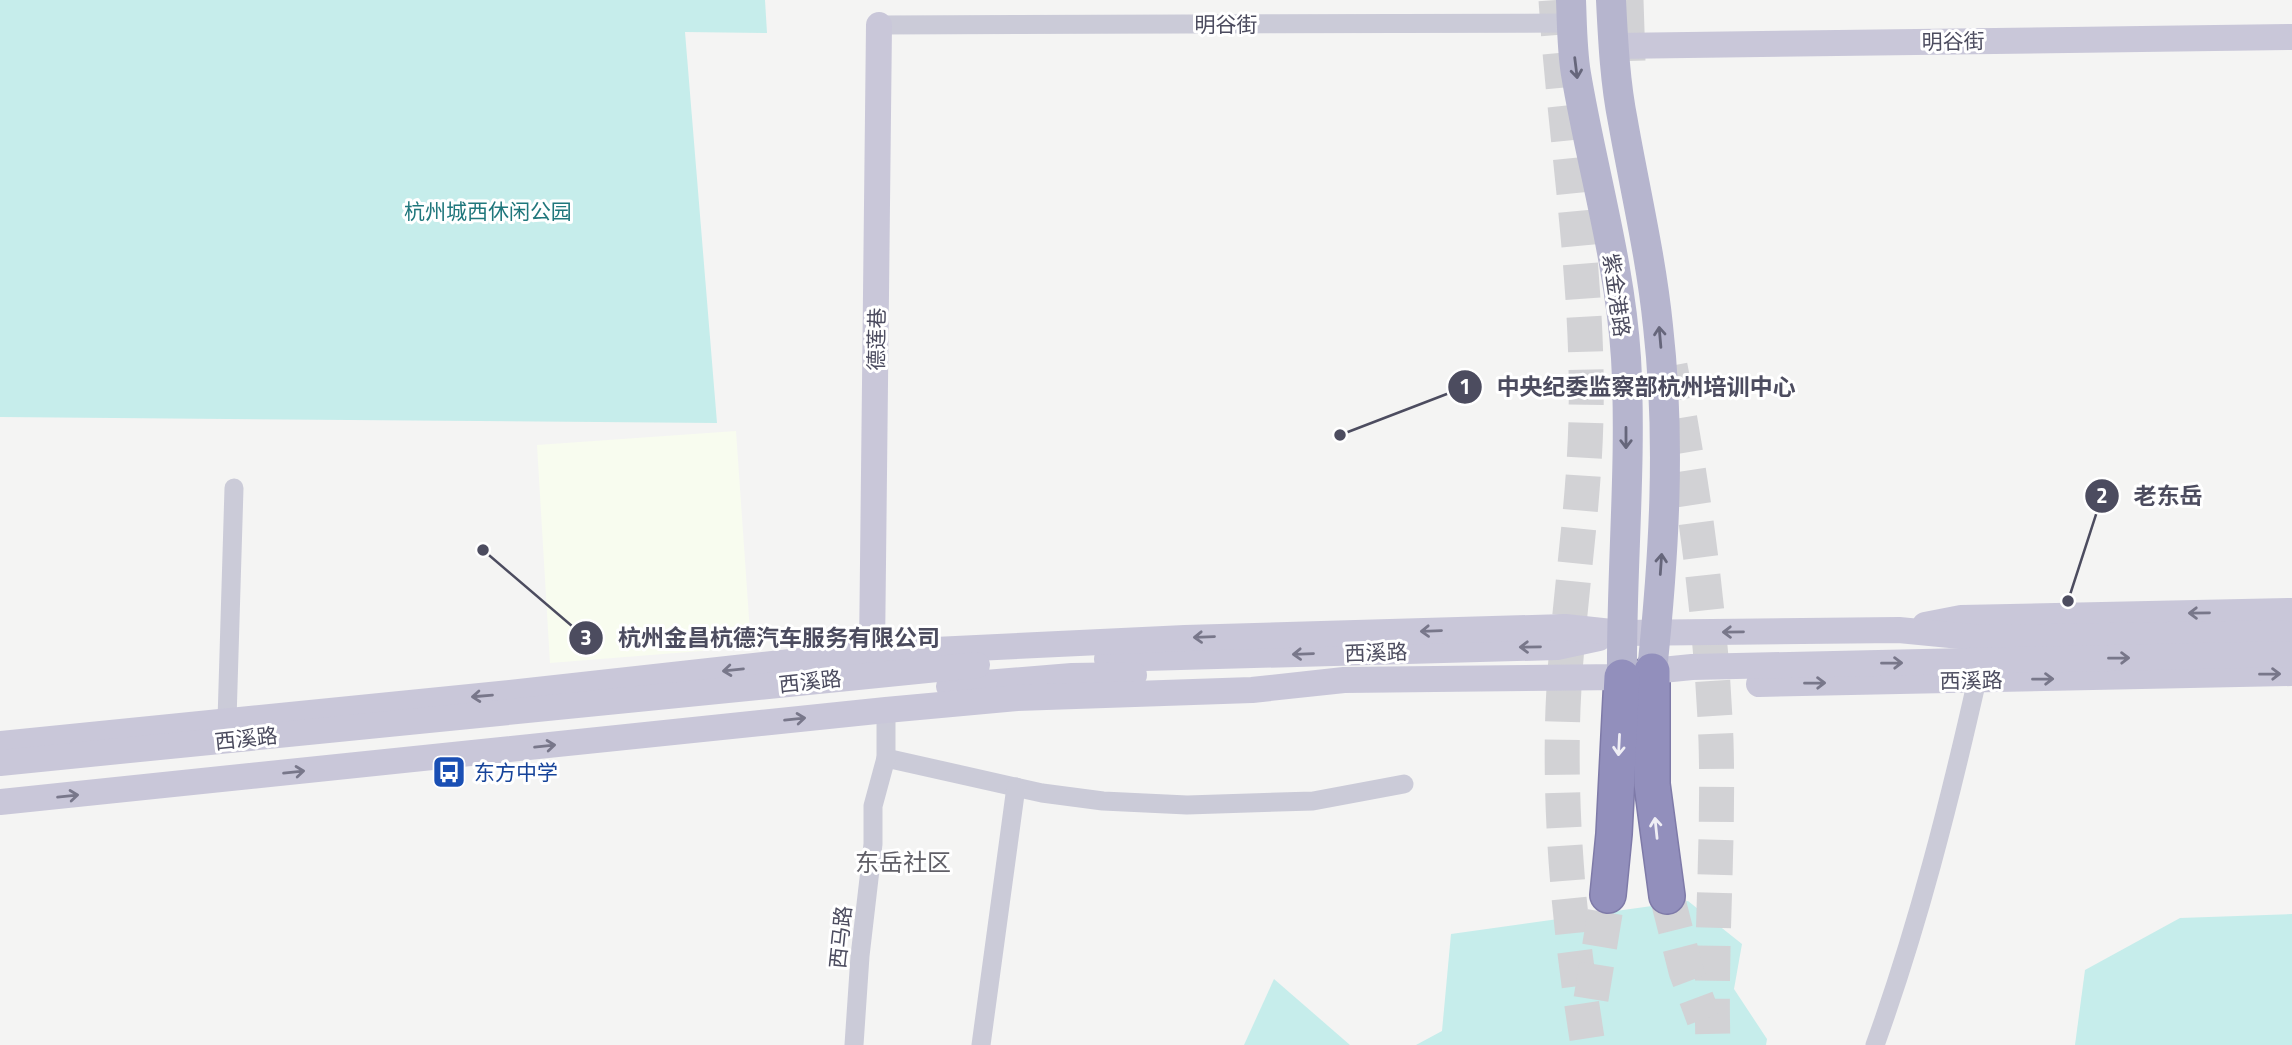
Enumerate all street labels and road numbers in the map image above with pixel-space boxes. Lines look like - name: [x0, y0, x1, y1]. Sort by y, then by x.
- street label: 明谷街: [1195, 8, 1258, 40]
- street label: 明谷街: [1921, 24, 1985, 58]
- street label: 紫金港路: [1595, 251, 1639, 339]
- street label: 德莲巷: [859, 307, 893, 371]
- street label: 西溪路: [1344, 635, 1408, 669]
- street label: 西溪路: [777, 662, 843, 700]
- street label: 西溪路: [1939, 663, 2003, 697]
- street label: 西溪路: [213, 719, 279, 757]
- street label: 西马路: [821, 904, 859, 970]

